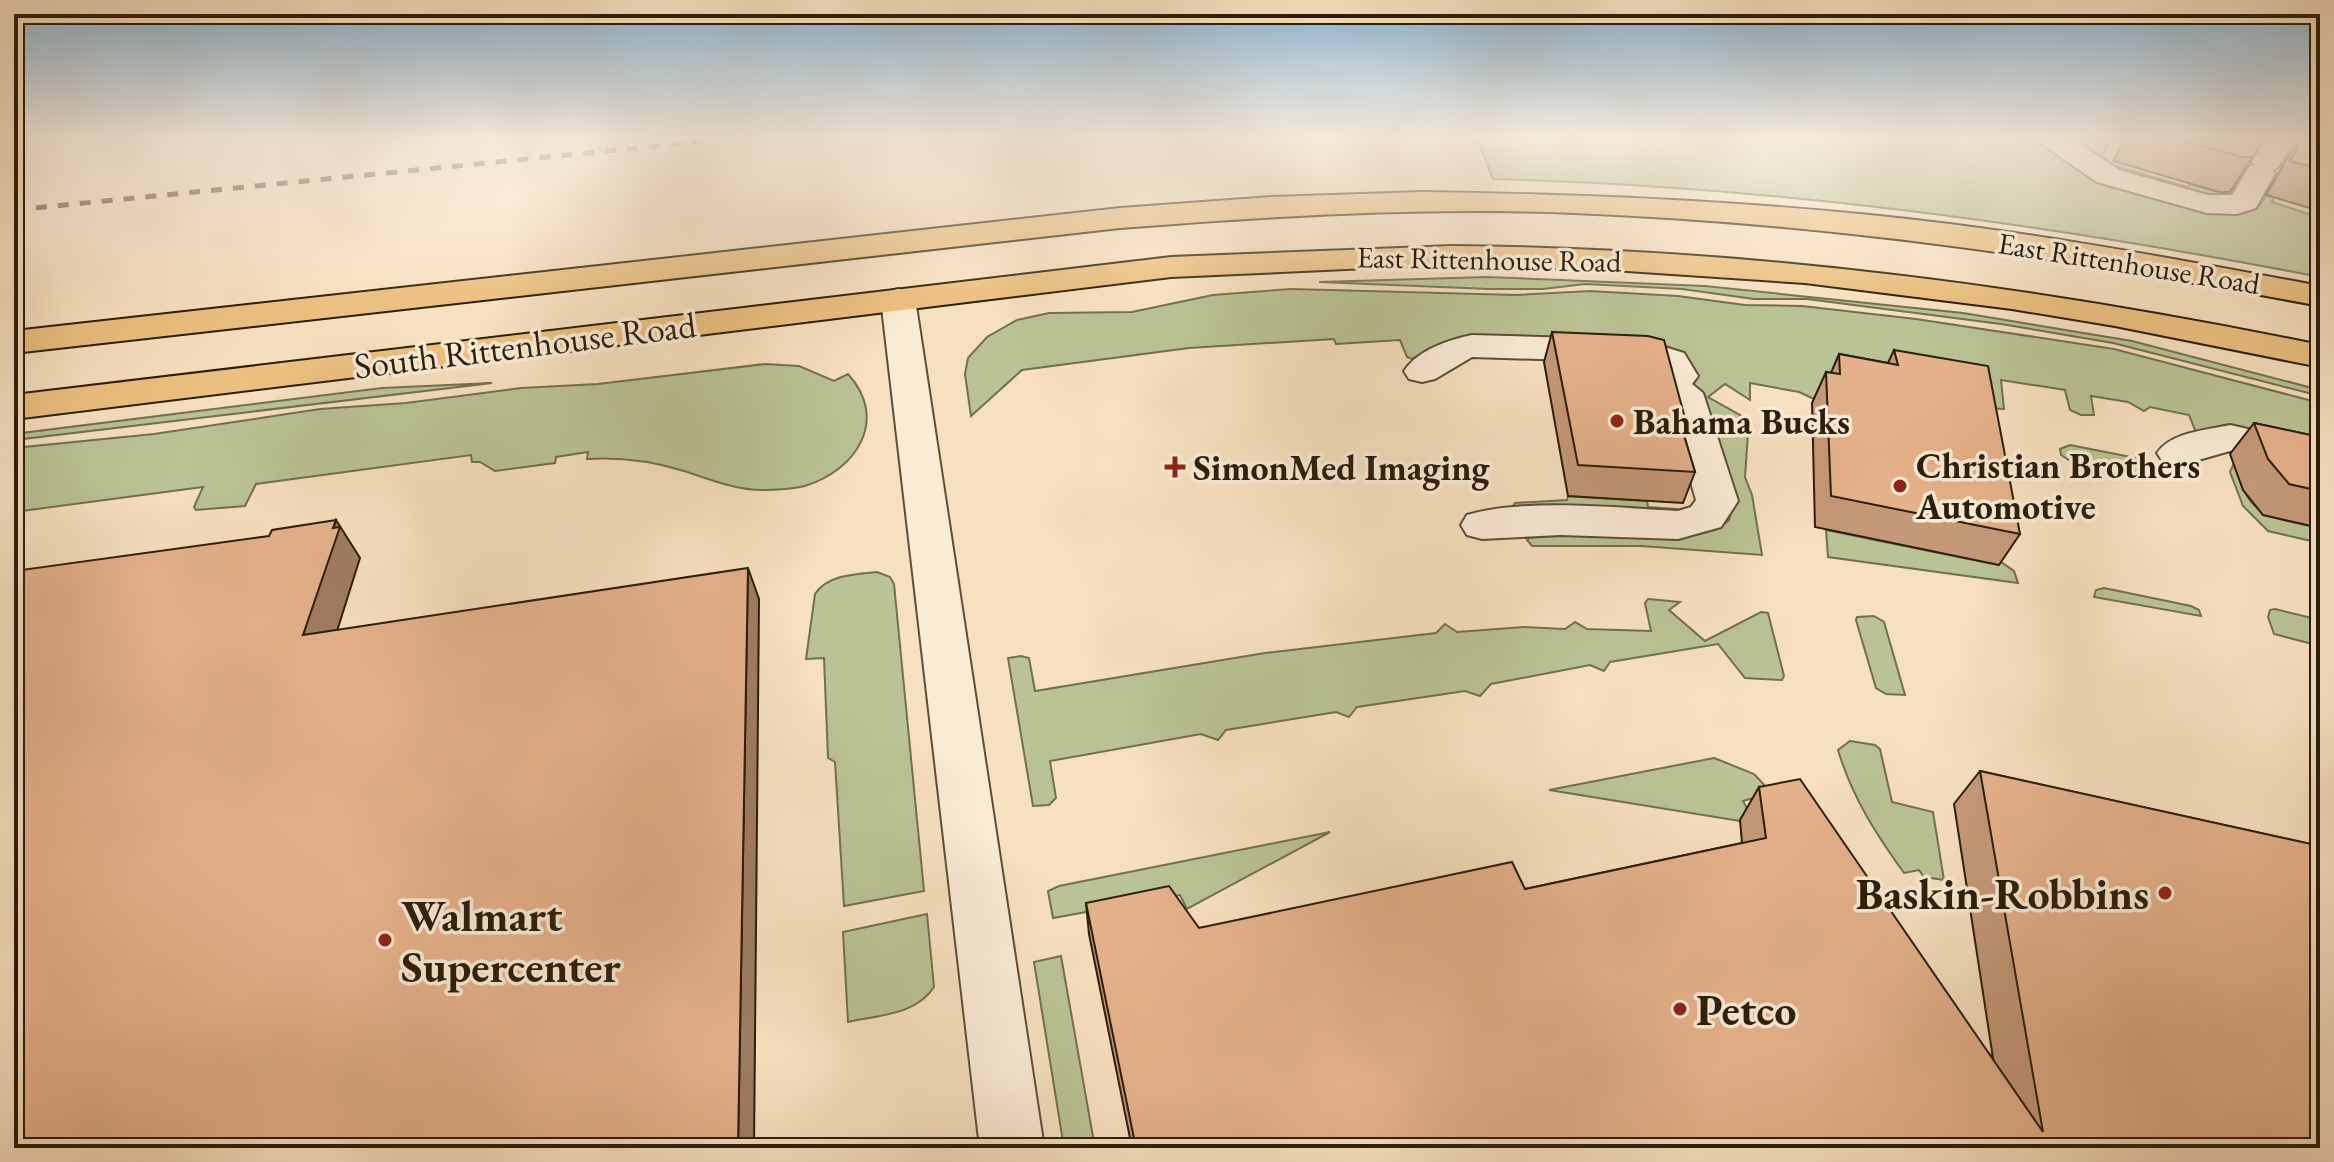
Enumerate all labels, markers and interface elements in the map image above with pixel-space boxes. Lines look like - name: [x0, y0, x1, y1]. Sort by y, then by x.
- street label: East Rittenhouse Road: [1995, 223, 2264, 303]
- street label: East Rittenhouse Road: [1356, 237, 1622, 281]
- street label: South Rittenhouse Road: [351, 301, 699, 389]
- place label: Bahama Bucks: [1633, 398, 1850, 445]
- marker: Bahama Bucks: [1608, 412, 1626, 430]
- place label: Christian Brothers Automotive: [1915, 442, 2200, 530]
- place label: SimonMed Imaging: [1193, 444, 1491, 491]
- marker: SimonMed Imaging: [1164, 456, 1186, 478]
- marker: Christian Brothers Automotive: [1891, 477, 1909, 495]
- place label: Baskin-Robbins: [1856, 865, 2149, 922]
- marker: Baskin-Robbins: [2156, 884, 2174, 902]
- place label: Walmart Supercenter: [401, 887, 622, 995]
- marker: Walmart Supercenter: [376, 931, 394, 949]
- place label: Petco: [1696, 981, 1796, 1038]
- marker: Petco: [1671, 1000, 1689, 1018]

